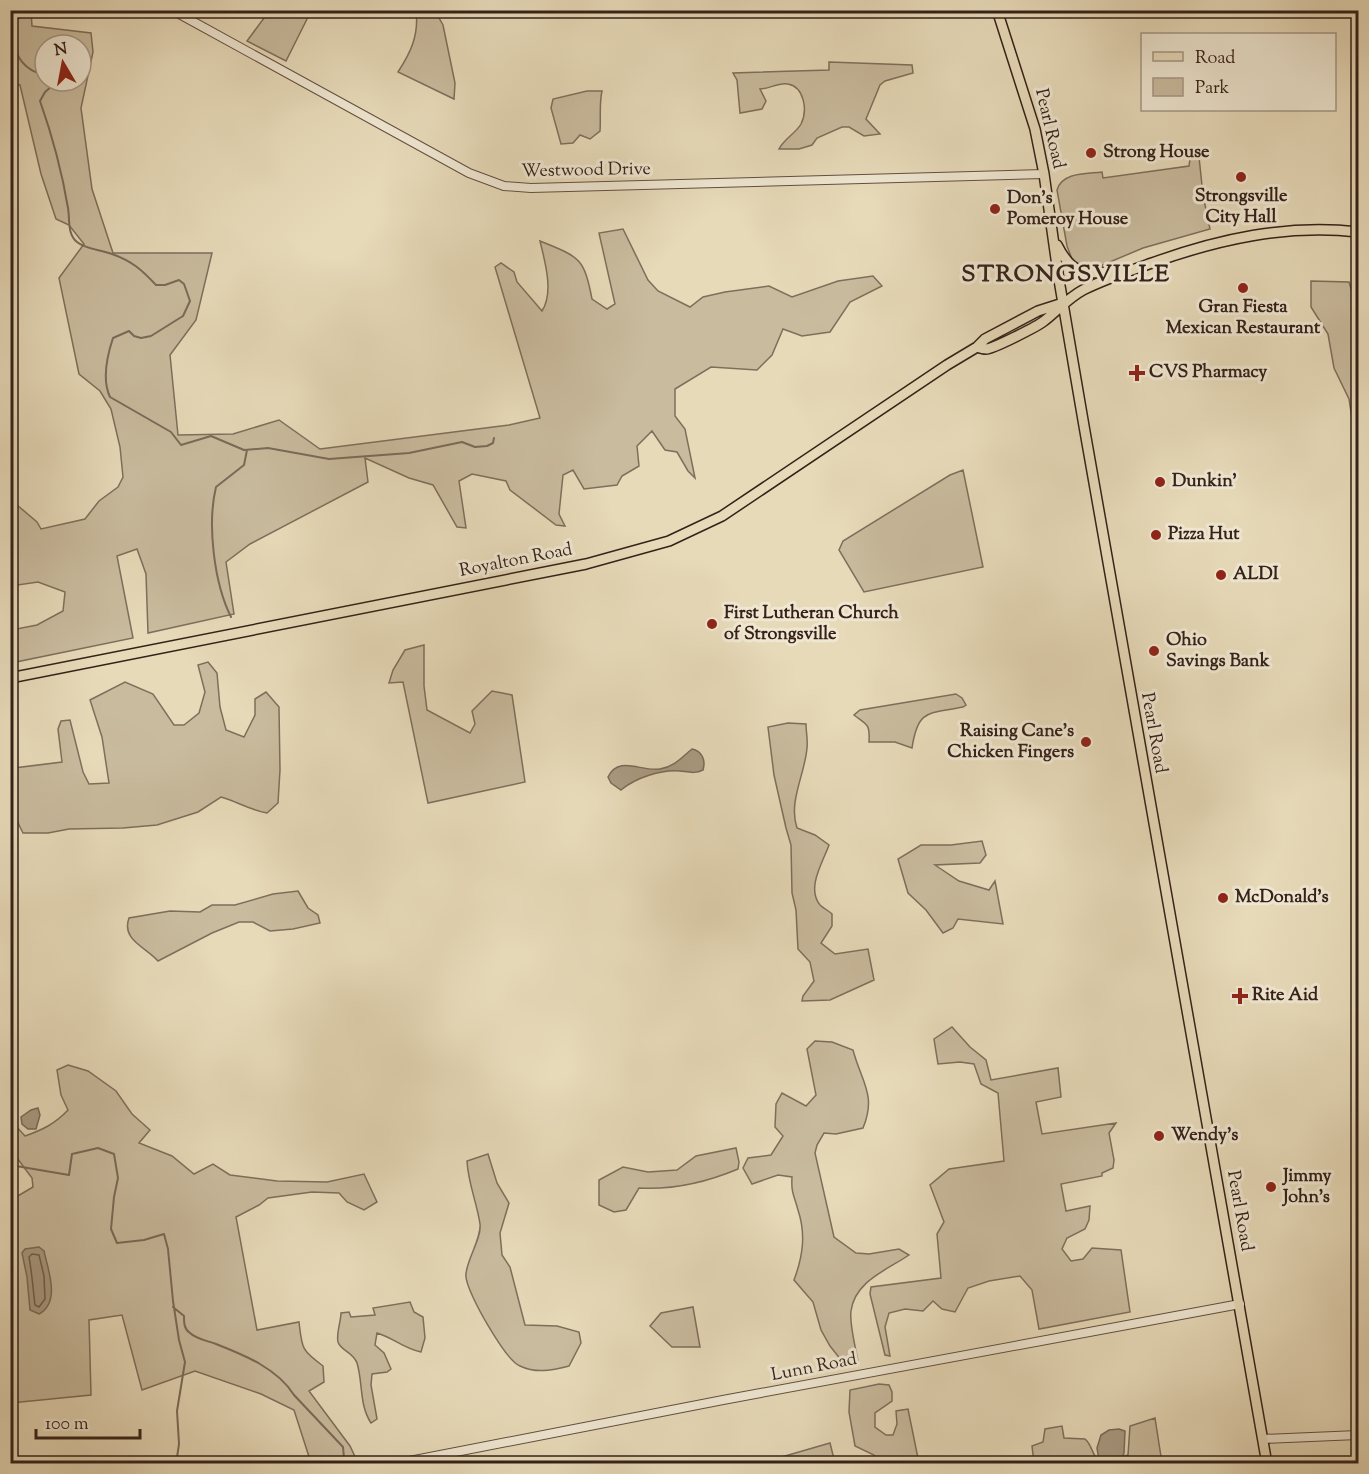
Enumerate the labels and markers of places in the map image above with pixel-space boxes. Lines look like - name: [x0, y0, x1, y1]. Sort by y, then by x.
- place label: Strong House: [1103, 140, 1210, 166]
- marker: Strong House: [1084, 146, 1098, 160]
- marker: Strongsville City Hall: [1234, 170, 1248, 184]
- place label: Strongsville City Hall: [1195, 184, 1288, 231]
- place label: Don's Pomeroy House: [1007, 186, 1129, 233]
- marker: Don's Pomeroy House: [988, 202, 1002, 216]
- marker: Gran Fiesta Mexican Restaurant: [1236, 281, 1250, 295]
- place label: Gran Fiesta Mexican Restaurant: [1166, 295, 1321, 342]
- place label: CVS Pharmacy: [1149, 360, 1267, 386]
- marker: CVS Pharmacy: [1130, 366, 1144, 380]
- place label: Dunkin': [1172, 469, 1237, 495]
- marker: Dunkin': [1153, 475, 1167, 489]
- place label: Pizza Hut: [1168, 522, 1240, 548]
- marker: Pizza Hut: [1149, 528, 1163, 542]
- place label: ALDI: [1233, 562, 1279, 588]
- marker: ALDI: [1214, 568, 1228, 582]
- place label: First Lutheran Church of Strongsville: [724, 601, 899, 648]
- marker: First Lutheran Church of Strongsville: [705, 617, 719, 631]
- place label: Ohio Savings Bank: [1166, 628, 1270, 675]
- marker: Ohio Savings Bank: [1147, 644, 1161, 658]
- place label: Raising Cane's Chicken Fingers: [947, 719, 1074, 766]
- marker: Raising Cane's Chicken Fingers: [1079, 735, 1093, 749]
- place label: McDonald's: [1235, 885, 1329, 911]
- marker: McDonald's: [1216, 891, 1230, 905]
- place label: Rite Aid: [1252, 983, 1319, 1009]
- marker: Rite Aid: [1233, 989, 1247, 1003]
- place label: Wendy's: [1171, 1123, 1238, 1149]
- marker: Wendy's: [1152, 1129, 1166, 1143]
- place label: Jimmy John's: [1281, 1164, 1332, 1211]
- marker: Jimmy John's: [1264, 1180, 1278, 1194]

